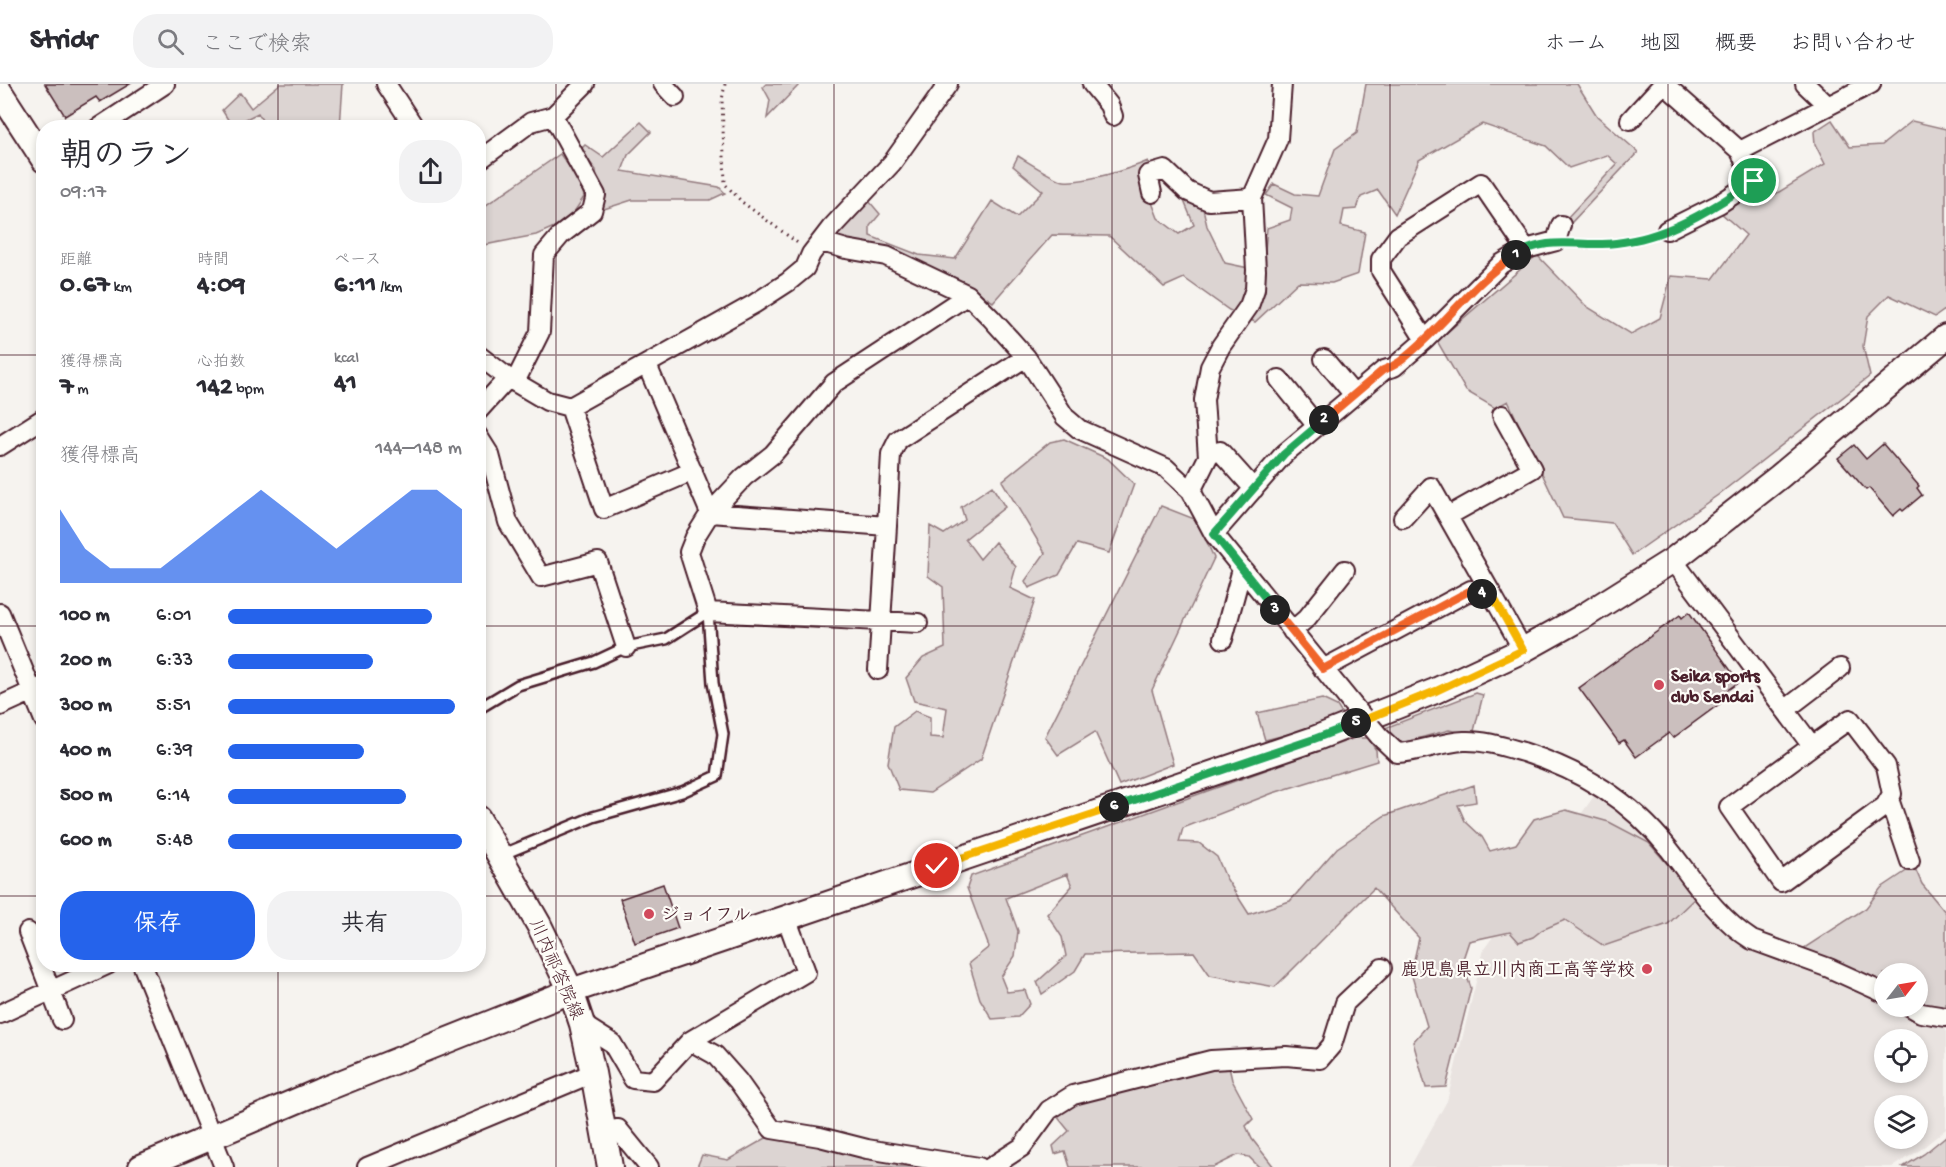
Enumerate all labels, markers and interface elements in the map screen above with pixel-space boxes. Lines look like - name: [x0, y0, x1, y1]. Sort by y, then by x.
- search box: [133, 14, 553, 68]
- text: Stridr: [30, 25, 97, 58]
- icon: search: [154, 25, 187, 58]
- text: ここで検索: [202, 33, 312, 59]
- text: ホーム: [1545, 33, 1607, 58]
- text: 地図: [1640, 33, 1682, 58]
- text: 概要: [1715, 33, 1757, 58]
- text: お問い合わせ: [1790, 33, 1916, 58]
- text: 朝のラン: [60, 140, 192, 178]
- button: share: [399, 140, 462, 203]
- pin: [1728, 155, 1779, 206]
- icon: arrive: [1737, 164, 1770, 197]
- text: 09:17: [60, 182, 106, 205]
- pin: 1: [1501, 240, 1531, 270]
- text: 1: [1513, 245, 1519, 264]
- text: 距離: [60, 252, 92, 271]
- text: 時間: [197, 252, 229, 271]
- text: ペース: [334, 252, 381, 271]
- text: 0.67: [60, 271, 110, 302]
- text: 4:09: [197, 271, 245, 302]
- text: 6:11: [334, 271, 376, 302]
- text: km: [110, 279, 132, 298]
- text: /km: [376, 279, 402, 298]
- text: kcal: [334, 350, 359, 369]
- text: 獲得標高: [60, 354, 124, 373]
- text: 心拍数: [197, 354, 245, 373]
- text: 41: [334, 369, 357, 400]
- text: 7: [60, 373, 74, 404]
- text: 142: [197, 373, 233, 404]
- text: m: [74, 381, 89, 400]
- text: bpm: [233, 381, 264, 400]
- pin: 2: [1309, 405, 1339, 435]
- text: 2: [1320, 410, 1328, 429]
- text: 144–148 m: [375, 438, 462, 461]
- text: 獲得標高: [60, 446, 140, 469]
- pin: 4: [1467, 579, 1497, 609]
- text: 4: [1478, 584, 1486, 603]
- pin: 3: [1260, 595, 1290, 625]
- text: 3: [1271, 600, 1279, 619]
- text: 100 m: [60, 605, 110, 628]
- text: 6:01: [156, 605, 192, 628]
- text: 200 m: [60, 650, 111, 673]
- text: 6:33: [156, 650, 193, 673]
- place label: Seika sports club Sendai: [1671, 667, 1761, 709]
- marker: Seika sports club Sendai: [1652, 678, 1666, 692]
- text: 300 m: [60, 695, 112, 718]
- text: 5:51: [156, 695, 191, 718]
- pin: 5: [1341, 708, 1371, 738]
- text: 5: [1352, 713, 1360, 732]
- text: 400 m: [60, 740, 111, 763]
- text: 6:39: [156, 740, 193, 763]
- text: 500 m: [60, 785, 112, 808]
- text: 6:14: [156, 785, 190, 808]
- pin: 6: [1099, 792, 1129, 822]
- text: 6: [1110, 797, 1118, 816]
- text: 600 m: [60, 830, 112, 853]
- text: 5:48: [156, 830, 193, 853]
- pin: [911, 840, 962, 891]
- icon: check: [920, 849, 953, 882]
- button: 保存: [60, 891, 255, 960]
- button: 共有: [267, 891, 462, 960]
- place label: ジョイフル: [661, 906, 751, 927]
- marker: ジョイフル: [642, 907, 656, 921]
- street label: 川内祁答院線: [523, 916, 587, 1024]
- place label: 鹿児島県立川内商工高等学校: [1401, 959, 1635, 982]
- marker: 鹿児島県立川内商工高等学校: [1640, 962, 1654, 976]
- north arrow: [1874, 963, 1928, 1017]
- map controls: [1874, 963, 1928, 1149]
- button: locate: [1874, 1029, 1928, 1083]
- button: layers: [1874, 1095, 1928, 1149]

